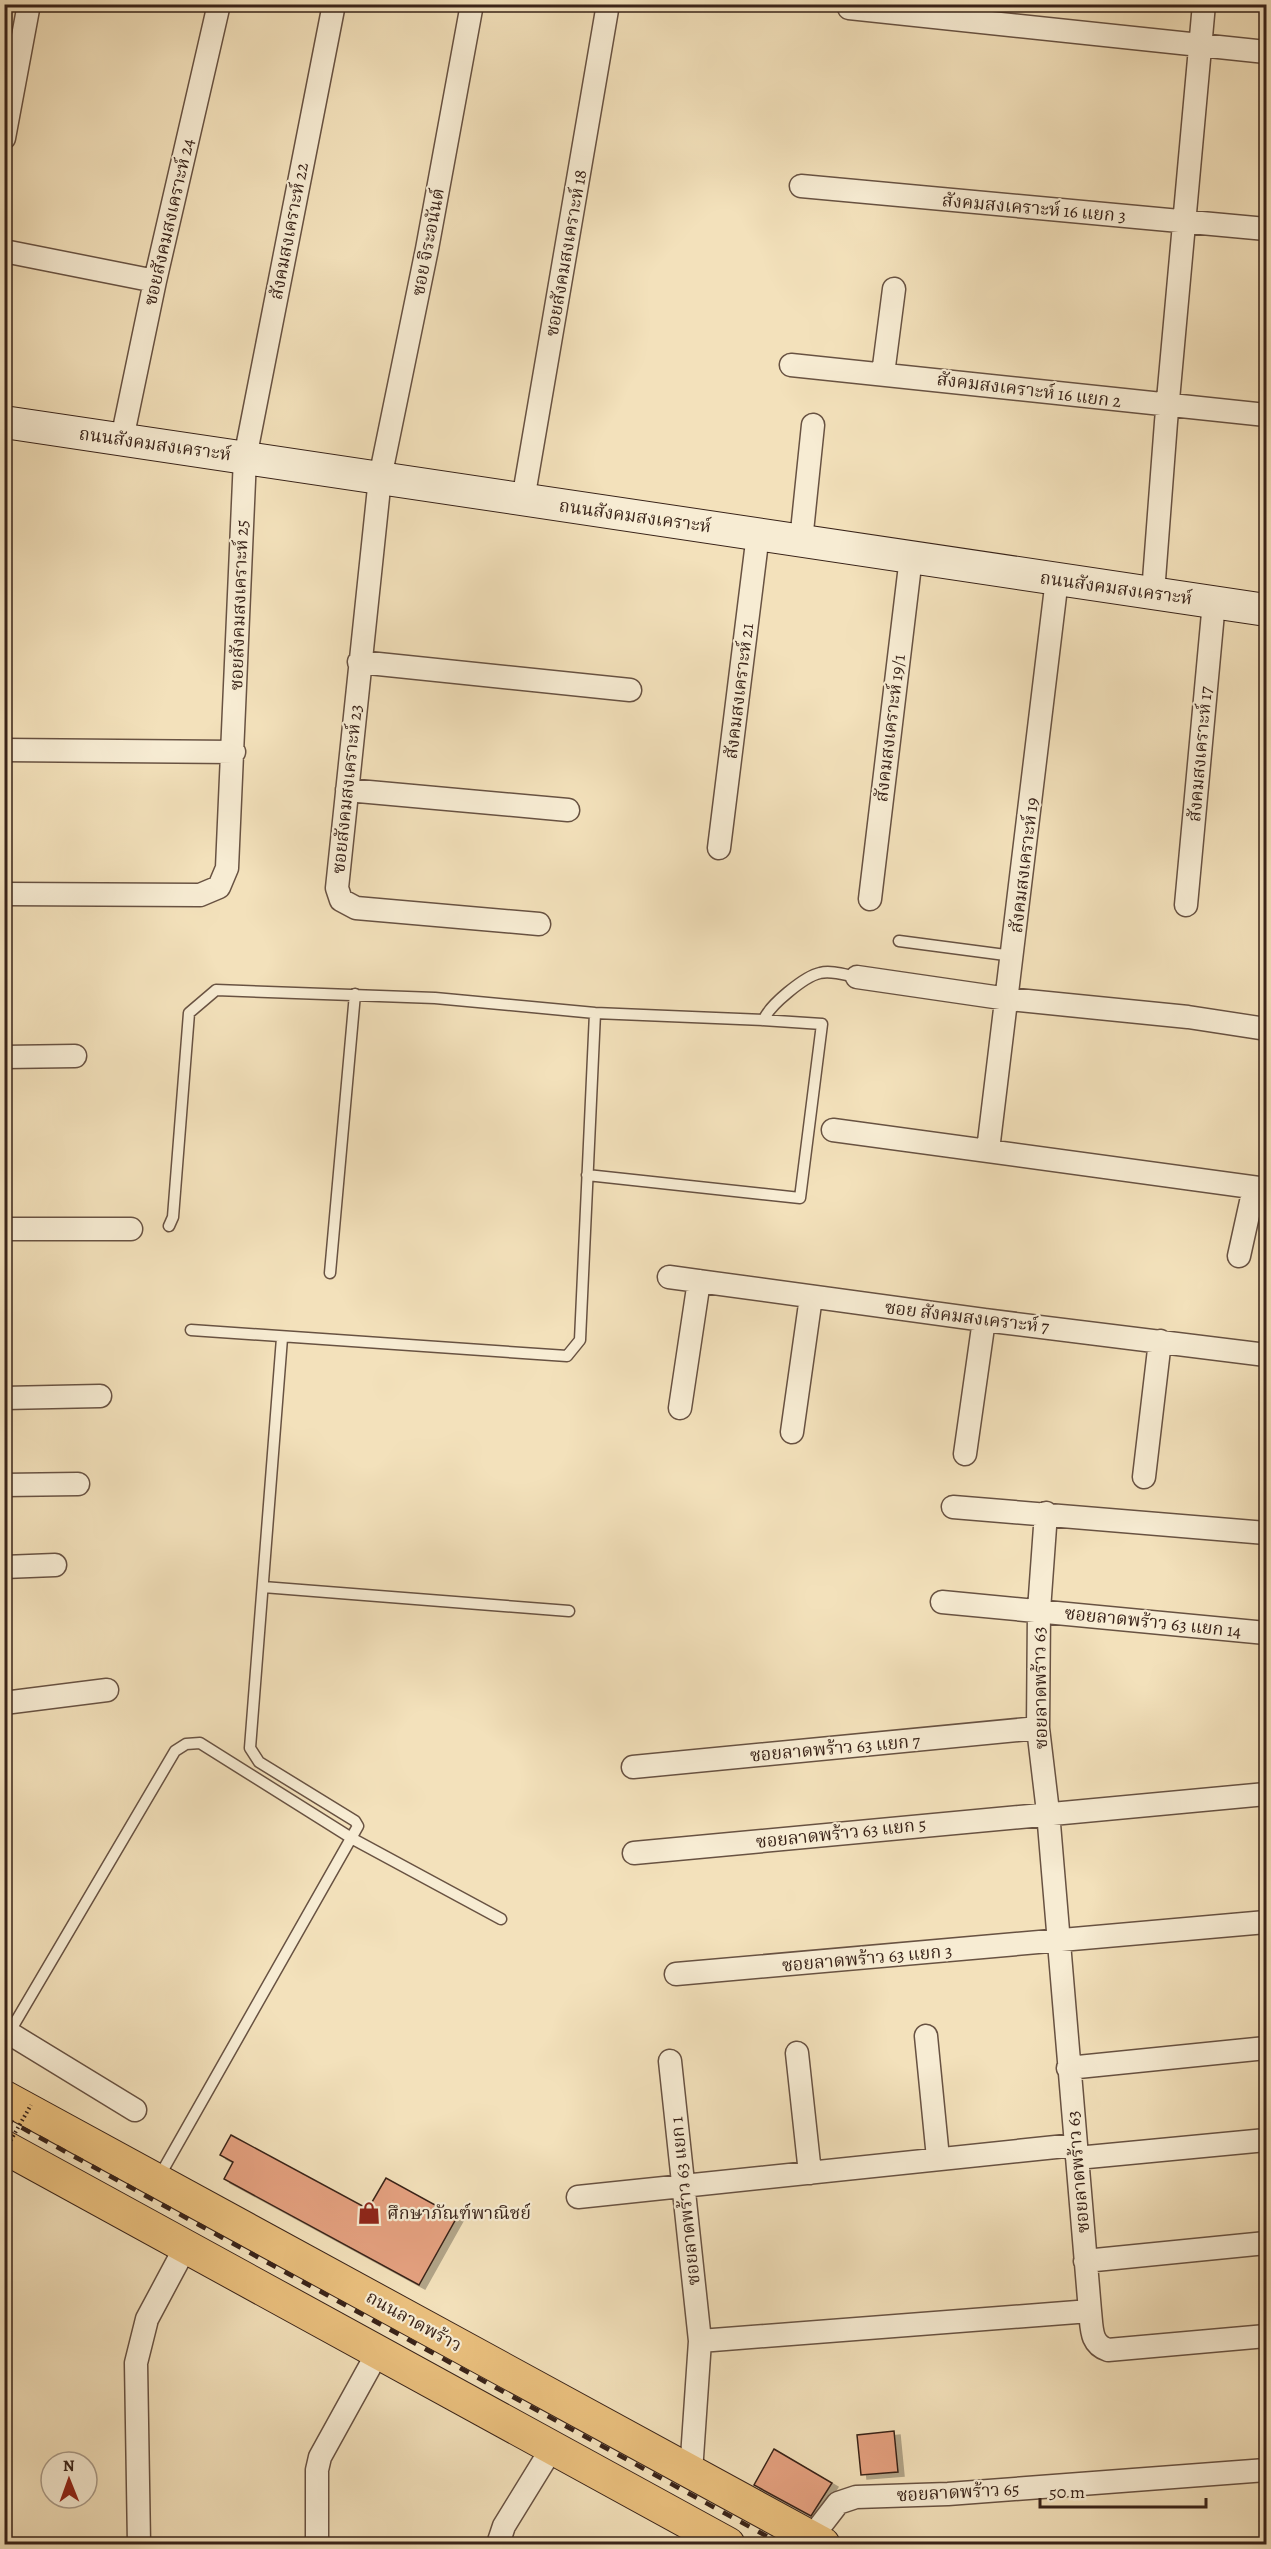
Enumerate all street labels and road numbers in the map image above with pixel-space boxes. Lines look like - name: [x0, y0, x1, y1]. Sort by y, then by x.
- street label: ซอยสังคมสงเคราะห์ 24: [138, 136, 200, 308]
- street label: สังคมสงเคราะห์ 22: [264, 160, 314, 302]
- street label: ซอยสังคมสงเคราะห์ 18: [540, 168, 592, 338]
- street label: ซอย จิระอนันต์: [406, 186, 450, 298]
- street label: สังคมสงเคราะห์ 16 แยก 3: [941, 188, 1127, 228]
- street label: สังคมสงเคราะห์ 16 แยก 2: [935, 367, 1123, 413]
- street label: ถนนสังคมสงเคราะห์: [77, 421, 233, 467]
- street label: ถนนสังคมสงเคราะห์: [557, 493, 713, 539]
- street label: ซอยสังคมสงเคราะห์ 25: [224, 519, 254, 691]
- street label: ถนนสังคมสงเคราะห์: [1038, 565, 1194, 611]
- street label: สังคมสงเคราะห์ 21: [719, 622, 759, 760]
- street label: สังคมสงเคราะห์ 19/1: [869, 653, 911, 803]
- street label: สังคมสงเคราะห์ 17: [1182, 685, 1218, 823]
- street label: ซอยสังคมสงเคราะห์ 23: [326, 703, 368, 875]
- street label: สังคมสงเคราะห์ 19: [1004, 796, 1044, 934]
- street label: ซอย สังคมสงเคราะห์ 7: [883, 1295, 1051, 1339]
- street label: ซอยลาดพร้าว 63 แยก 14: [1063, 1601, 1243, 1643]
- street label: ซอยลาดพร้าว 63: [1027, 1626, 1053, 1750]
- street label: ซอยลาดพร้าว 63 แยก 7: [749, 1729, 922, 1767]
- street label: ซอยลาดพร้าว 63 แยก 5: [755, 1812, 927, 1854]
- street label: ซอยลาดพร้าว 63 แยก 3: [781, 1939, 953, 1977]
- street label: ซอยลาดพร้าว 63: [1061, 2110, 1095, 2234]
- street label: ซอยลาดพร้าว 63 แยก 1: [664, 2115, 706, 2287]
- street label: ถนนลาดพร้าว: [362, 2285, 466, 2357]
- street label: ซอยลาดพร้าว 65: [896, 2477, 1020, 2507]

